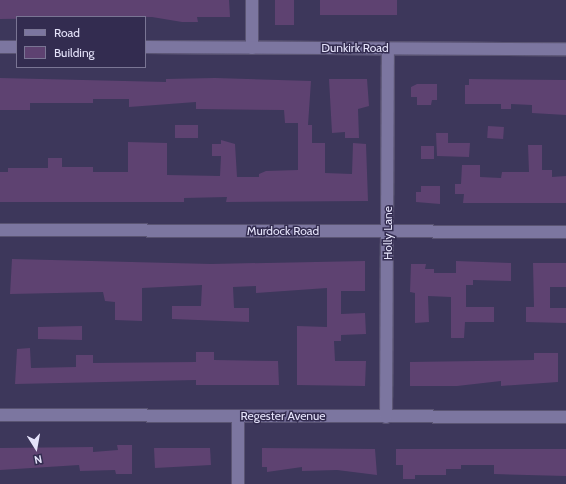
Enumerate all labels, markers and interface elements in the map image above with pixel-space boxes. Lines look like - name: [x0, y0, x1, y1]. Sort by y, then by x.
- legend: [16, 16, 146, 68]
- text: Road: [54, 25, 80, 40]
- street label: Dunkirk Road: [321, 41, 389, 55]
- text: Building: [54, 45, 95, 60]
- street label: Holly Lane: [381, 206, 395, 260]
- street label: Murdock Road: [247, 224, 319, 238]
- street label: Regester Avenue: [241, 409, 325, 423]
- north arrow: [16, 428, 56, 468]
- text: N: [33, 452, 43, 467]

